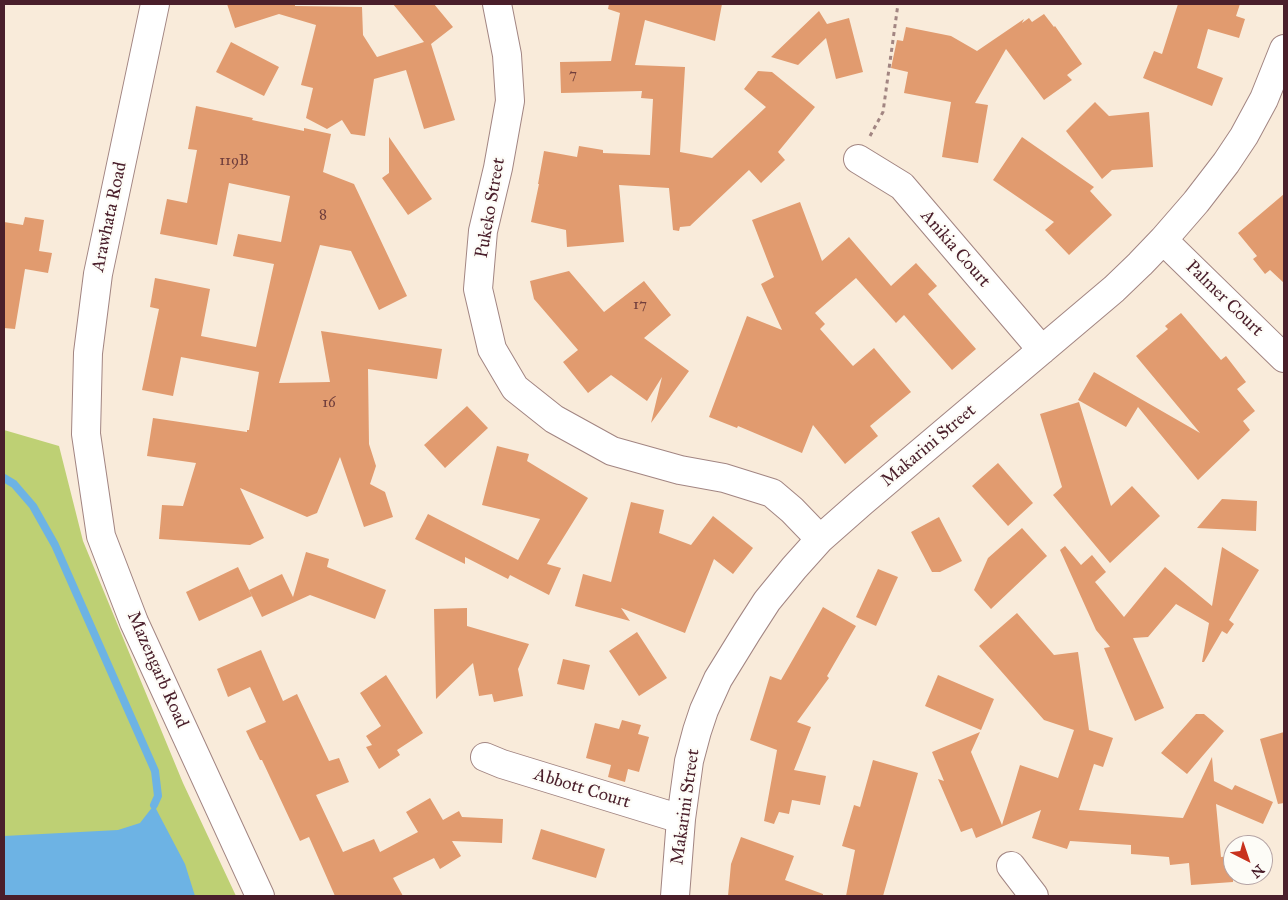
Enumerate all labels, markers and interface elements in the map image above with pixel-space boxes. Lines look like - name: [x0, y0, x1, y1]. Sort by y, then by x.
- house number: 7: [569, 66, 577, 84]
- house number: 119B: [219, 152, 249, 170]
- street label: Pukeko Street: [472, 156, 510, 260]
- street label: Arawhata Road: [88, 160, 132, 274]
- house number: 8: [319, 206, 327, 224]
- street label: Anikia Court: [915, 206, 995, 292]
- street label: Palmer Court: [1181, 257, 1267, 341]
- house number: 17: [633, 296, 647, 314]
- house number: 16: [322, 394, 336, 412]
- street label: Makarini Street: [877, 400, 981, 492]
- street label: Mazengarb Road: [122, 608, 192, 732]
- street label: Makarini Street: [667, 748, 705, 866]
- street label: Abbott Court: [531, 764, 633, 814]
- north arrow: [1223, 835, 1273, 885]
- text: N: [1247, 861, 1268, 881]

